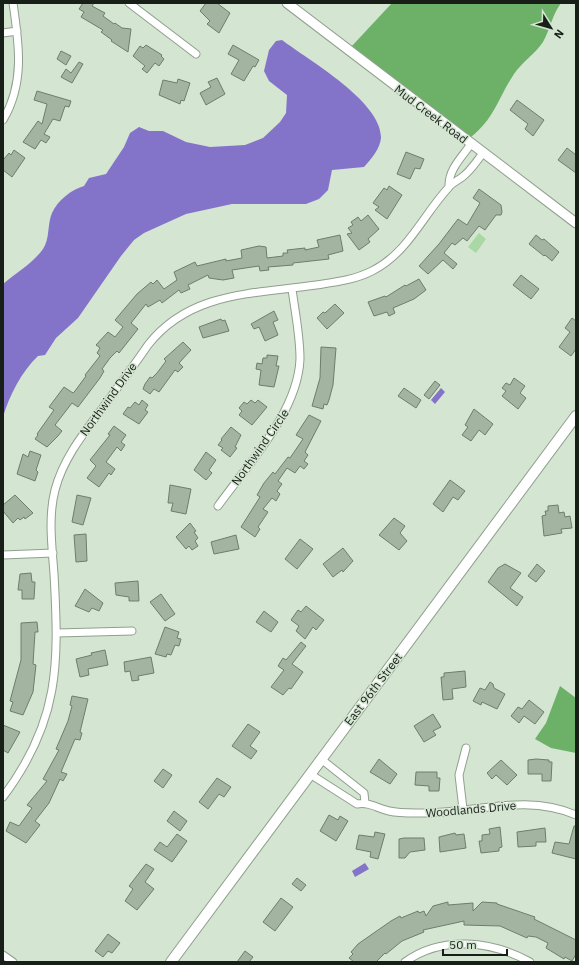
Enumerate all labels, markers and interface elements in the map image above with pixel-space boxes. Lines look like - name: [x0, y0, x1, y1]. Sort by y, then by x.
- north arrow: [531, 8, 571, 48]
- text: N: [551, 27, 567, 41]
- street label: Mud Creek Road: [391, 82, 471, 146]
- street label: Northwind Drive: [76, 359, 140, 439]
- street label: Northwind Circle: [228, 405, 292, 488]
- street label: East 96th Street: [341, 650, 405, 728]
- street label: Woodlands Drive: [425, 798, 517, 820]
- scale bar: [443, 931, 507, 957]
- text: 50 m: [449, 937, 477, 952]

